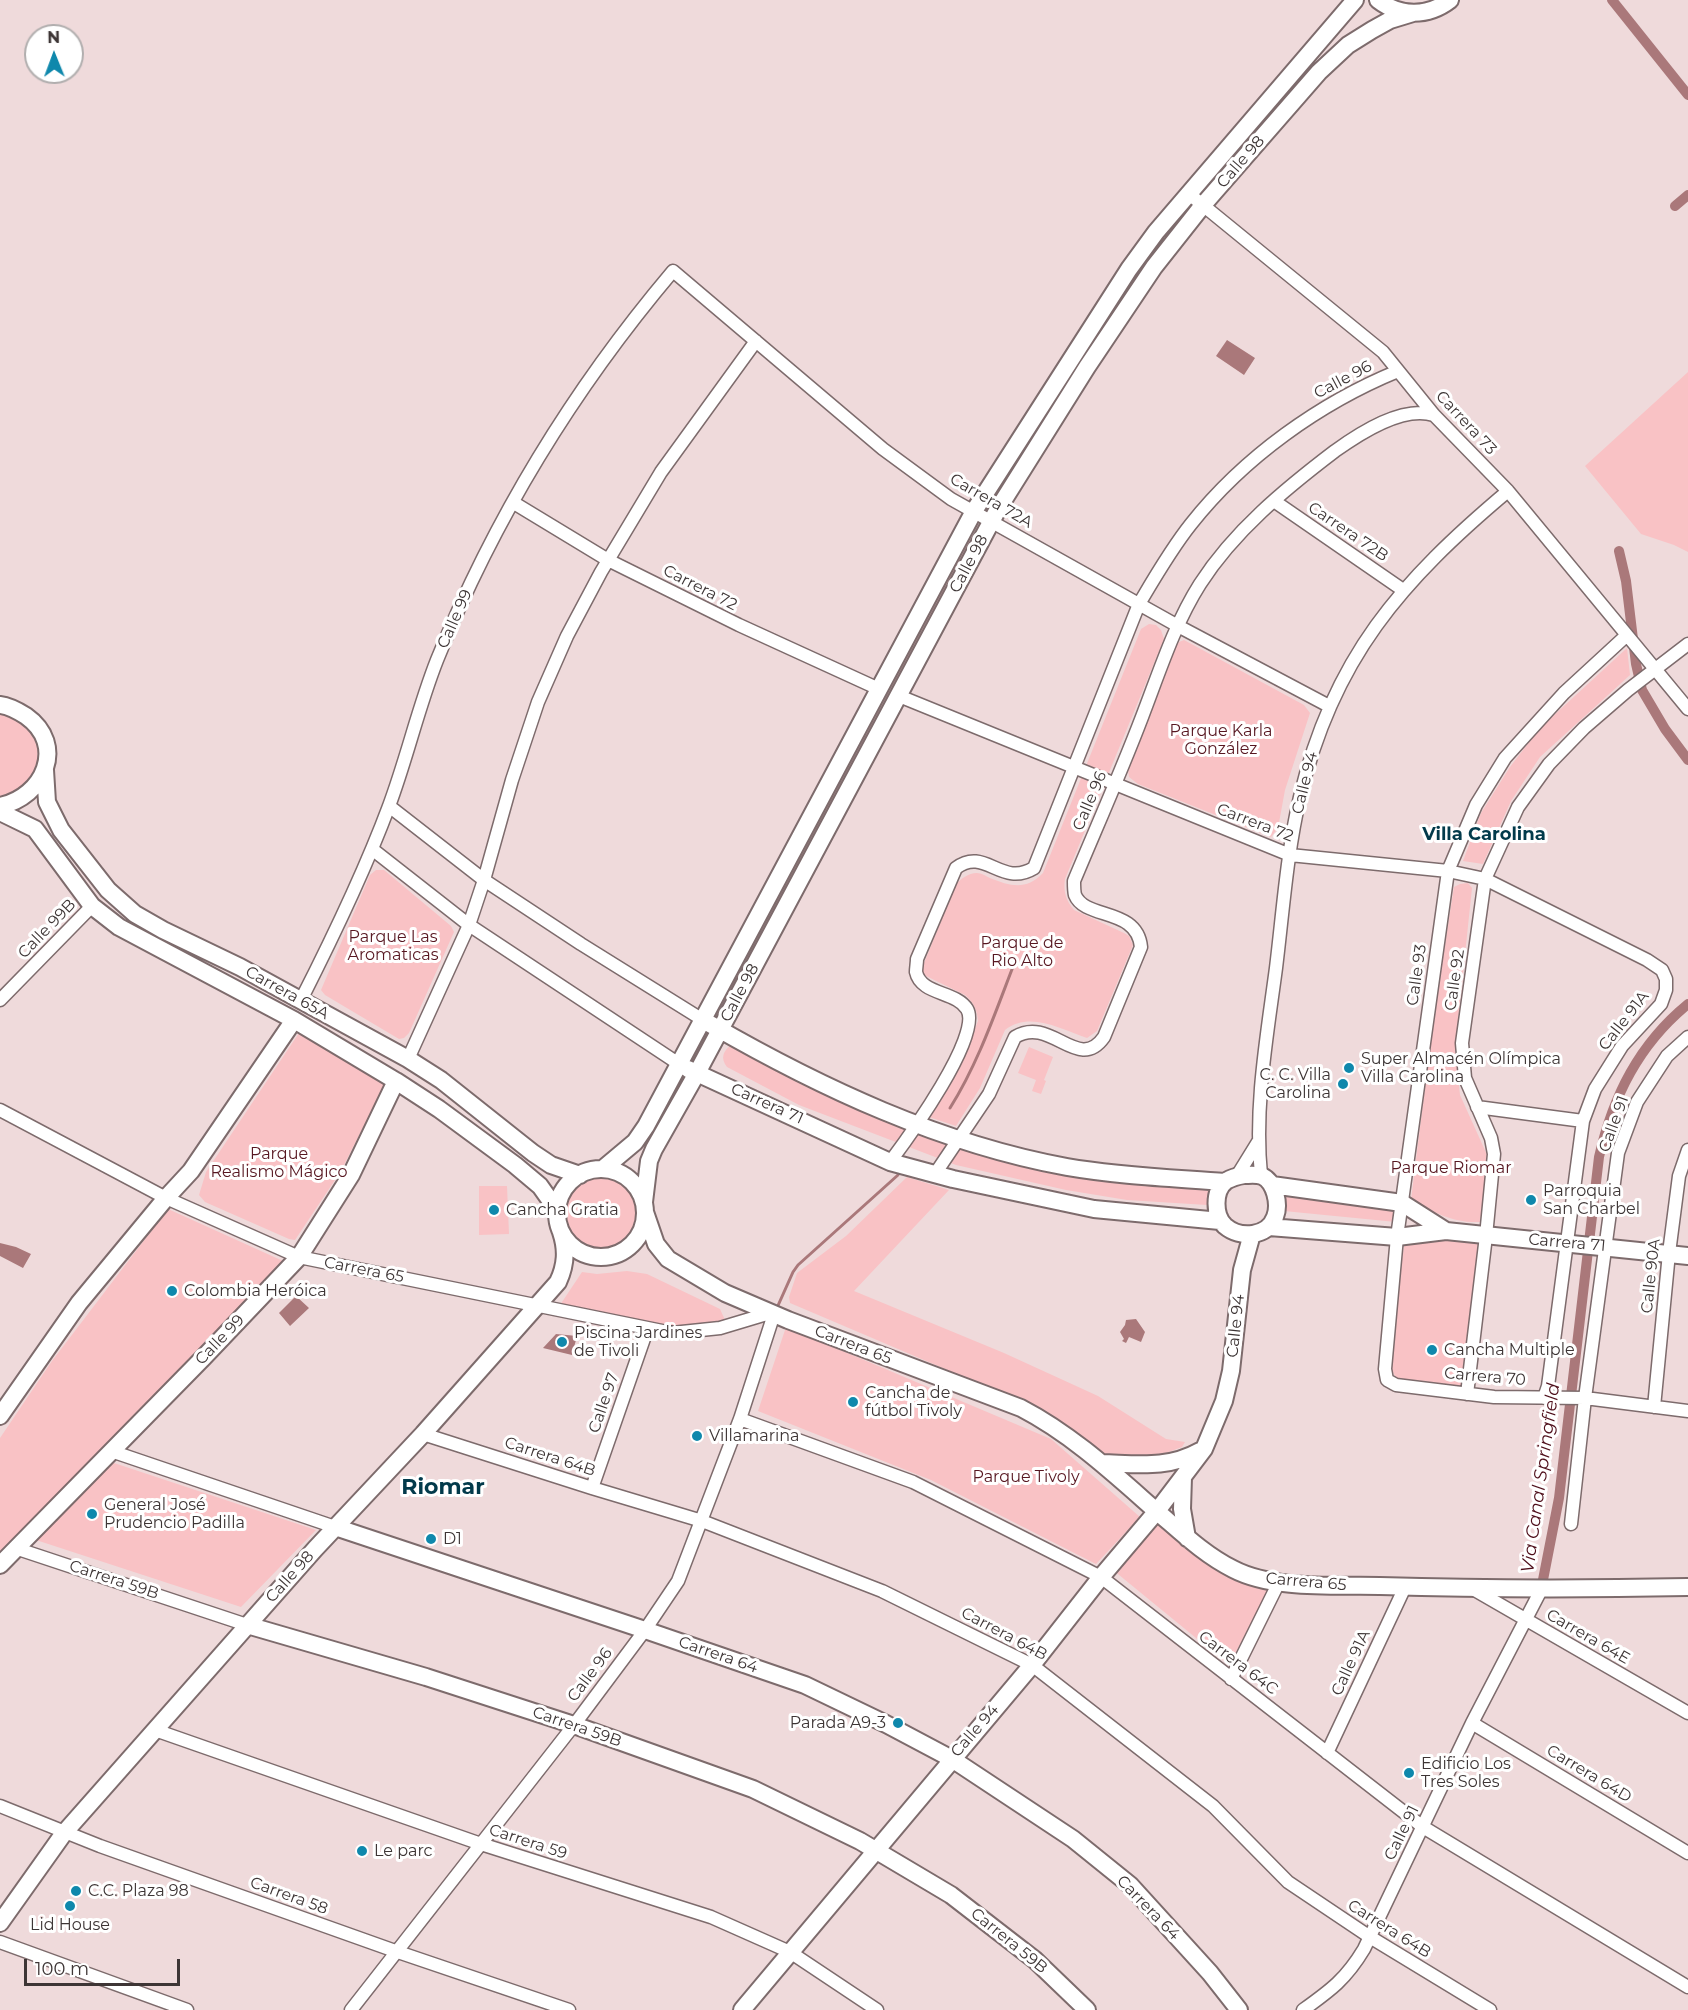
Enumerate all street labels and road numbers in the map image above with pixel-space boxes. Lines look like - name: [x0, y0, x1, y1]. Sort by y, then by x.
- street label: Calle 98: [1213, 132, 1269, 192]
- street label: Calle 96: [1311, 357, 1375, 403]
- street label: Carrera 73: [1432, 387, 1500, 459]
- street label: Carrera 72A: [946, 470, 1036, 532]
- street label: Carrera 72B: [1304, 498, 1392, 566]
- street label: Calle 98: [946, 532, 992, 596]
- street label: Carrera 72: [660, 561, 740, 615]
- street label: Calle 99: [433, 586, 477, 652]
- street label: Calle 94: [1288, 750, 1322, 816]
- street label: Calle 96: [1069, 768, 1111, 834]
- street label: Carrera 72: [1214, 800, 1296, 846]
- street label: Calle 99B: [14, 895, 80, 963]
- street label: Calle 93: [1403, 943, 1431, 1007]
- street label: Calle 92: [1441, 948, 1469, 1012]
- street label: Calle 98: [717, 961, 763, 1025]
- street label: Carrera 65A: [242, 962, 332, 1024]
- street label: Calle 91A: [1595, 987, 1653, 1055]
- street label: Carrera 71: [728, 1079, 806, 1129]
- street label: Calle 91: [1595, 1093, 1633, 1155]
- street label: Carrera 71: [1528, 1230, 1606, 1256]
- street label: Calle 90A: [1638, 1238, 1664, 1314]
- street label: Carrera 65: [322, 1253, 406, 1287]
- street label: Calle 94: [1223, 1293, 1249, 1359]
- street label: Calle 99: [191, 1311, 249, 1369]
- street label: Carrera 65: [812, 1322, 894, 1368]
- street label: Carrera 70: [1443, 1364, 1527, 1390]
- street label: Calle 97: [585, 1370, 623, 1436]
- street label: Carrera 64B: [502, 1433, 598, 1481]
- street label: Calle 98: [262, 1547, 318, 1607]
- street label: Carrera 59B: [67, 1556, 161, 1604]
- street label: Carrera 65: [1265, 1569, 1347, 1595]
- street label: Carrera 64B: [958, 1603, 1050, 1665]
- street label: Carrera 64E: [1543, 1605, 1633, 1669]
- street label: Carrera 64C: [1195, 1627, 1281, 1699]
- street label: Calle 91A: [1327, 1627, 1375, 1699]
- street label: Carrera 64: [676, 1632, 760, 1678]
- street label: Calle 96: [563, 1644, 617, 1706]
- street label: Calle 94: [947, 1701, 1003, 1761]
- street label: Carrera 59B: [530, 1703, 624, 1751]
- street label: Carrera 64D: [1543, 1741, 1635, 1807]
- street label: Calle 91: [1381, 1802, 1423, 1864]
- street label: Carrera 59: [487, 1820, 569, 1864]
- street label: Carrera 64: [1112, 1872, 1184, 1944]
- street label: Carrera 58: [247, 1873, 331, 1919]
- street label: Carrera 64B: [1344, 1896, 1434, 1962]
- street label: Carrera 59B: [967, 1904, 1051, 1978]

